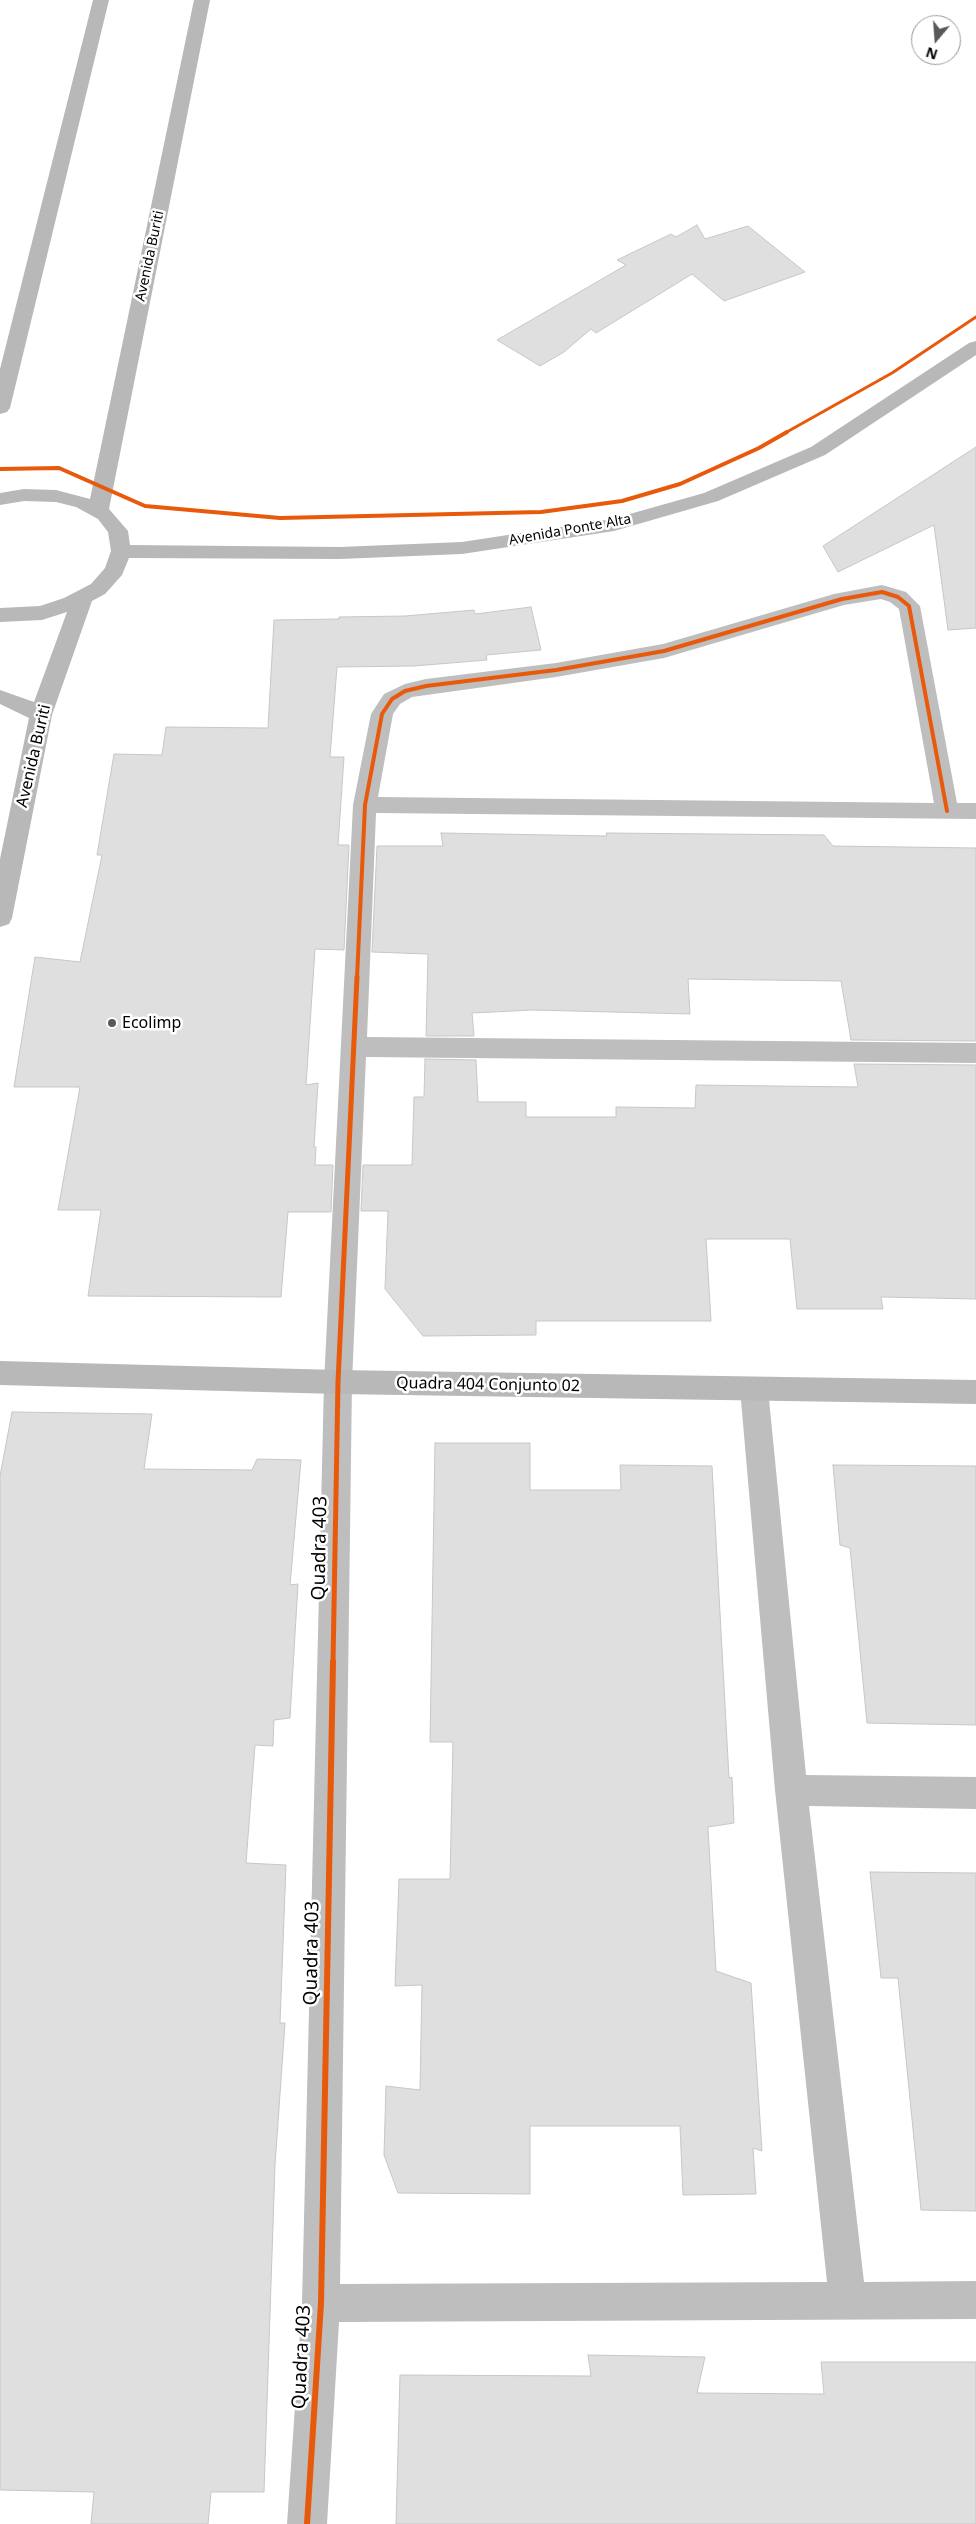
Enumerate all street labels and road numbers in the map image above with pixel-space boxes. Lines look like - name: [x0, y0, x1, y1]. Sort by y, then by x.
- street label: Avenida Buriti: [132, 209, 168, 303]
- street label: Avenida Ponte Alta: [507, 511, 633, 549]
- street label: Avenida Buriti: [13, 703, 55, 809]
- street label: Quadra 404 Conjunto 02: [396, 1374, 580, 1396]
- street label: Quadra 403: [308, 1496, 332, 1600]
- street label: Quadra 403: [300, 1901, 324, 2005]
- street label: Quadra 403: [288, 2304, 316, 2410]

